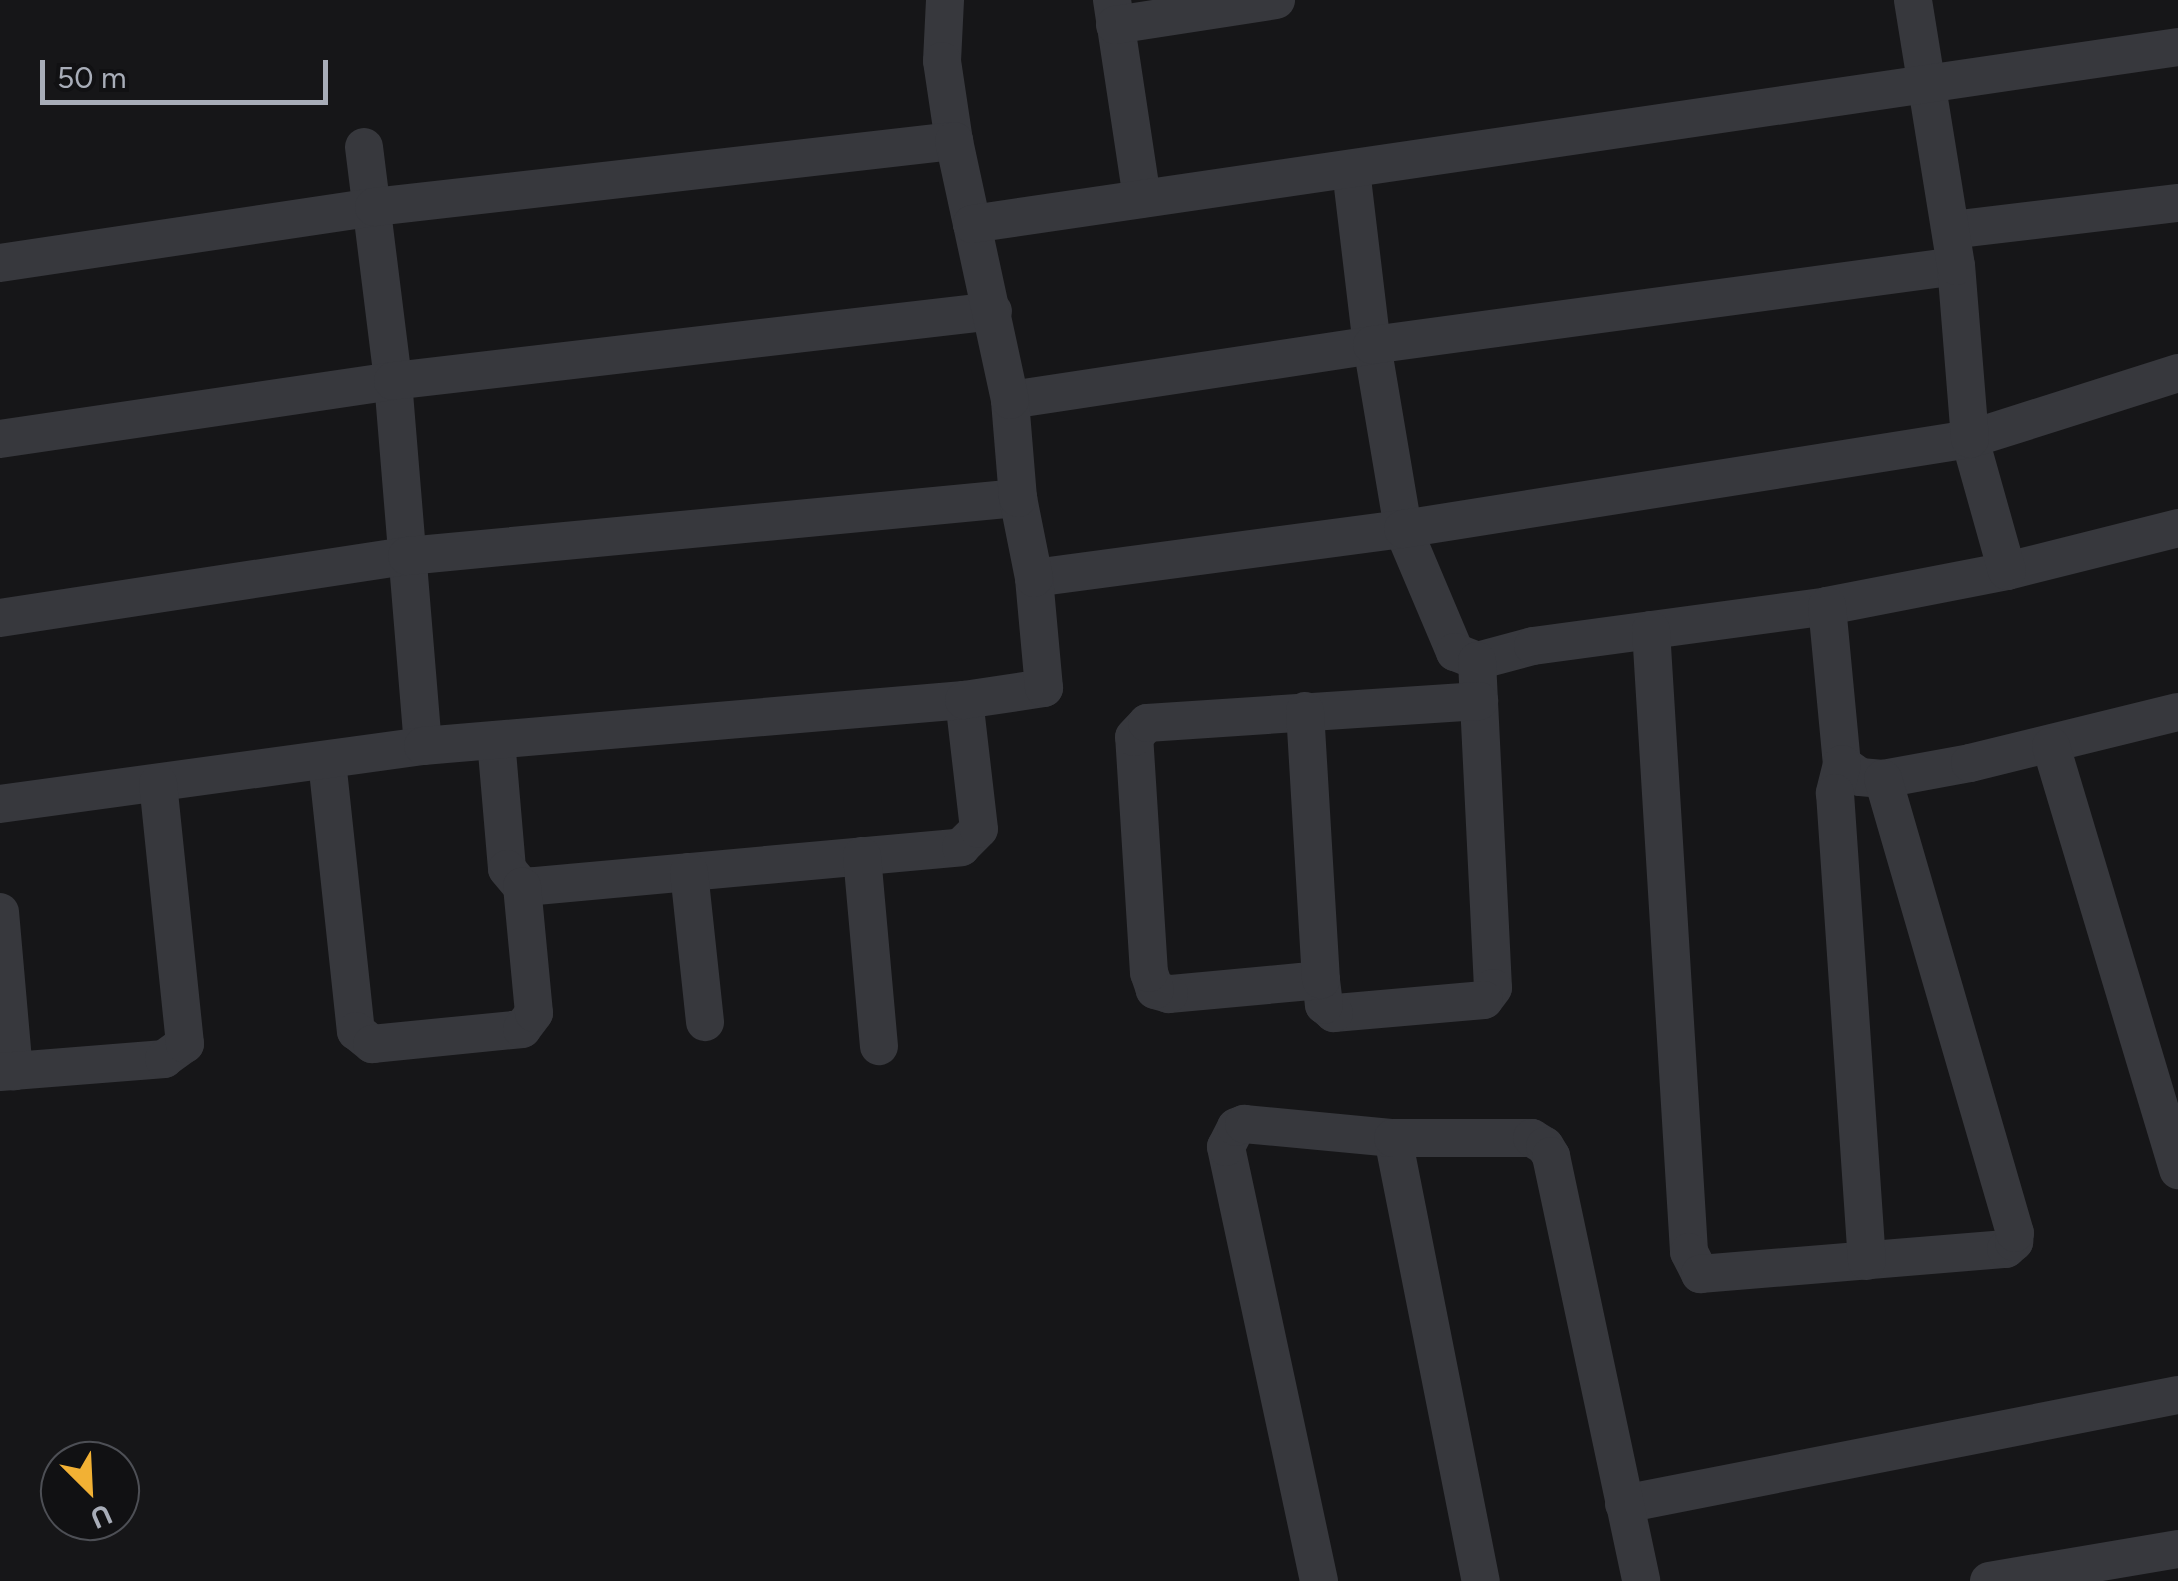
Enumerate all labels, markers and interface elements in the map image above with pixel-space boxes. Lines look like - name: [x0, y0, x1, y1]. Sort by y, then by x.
- scale bar: [45, 40, 332, 102]
- text: 50 m: [57, 59, 126, 96]
- north arrow: [40, 1441, 140, 1541]
- text: U: [85, 1497, 117, 1536]

